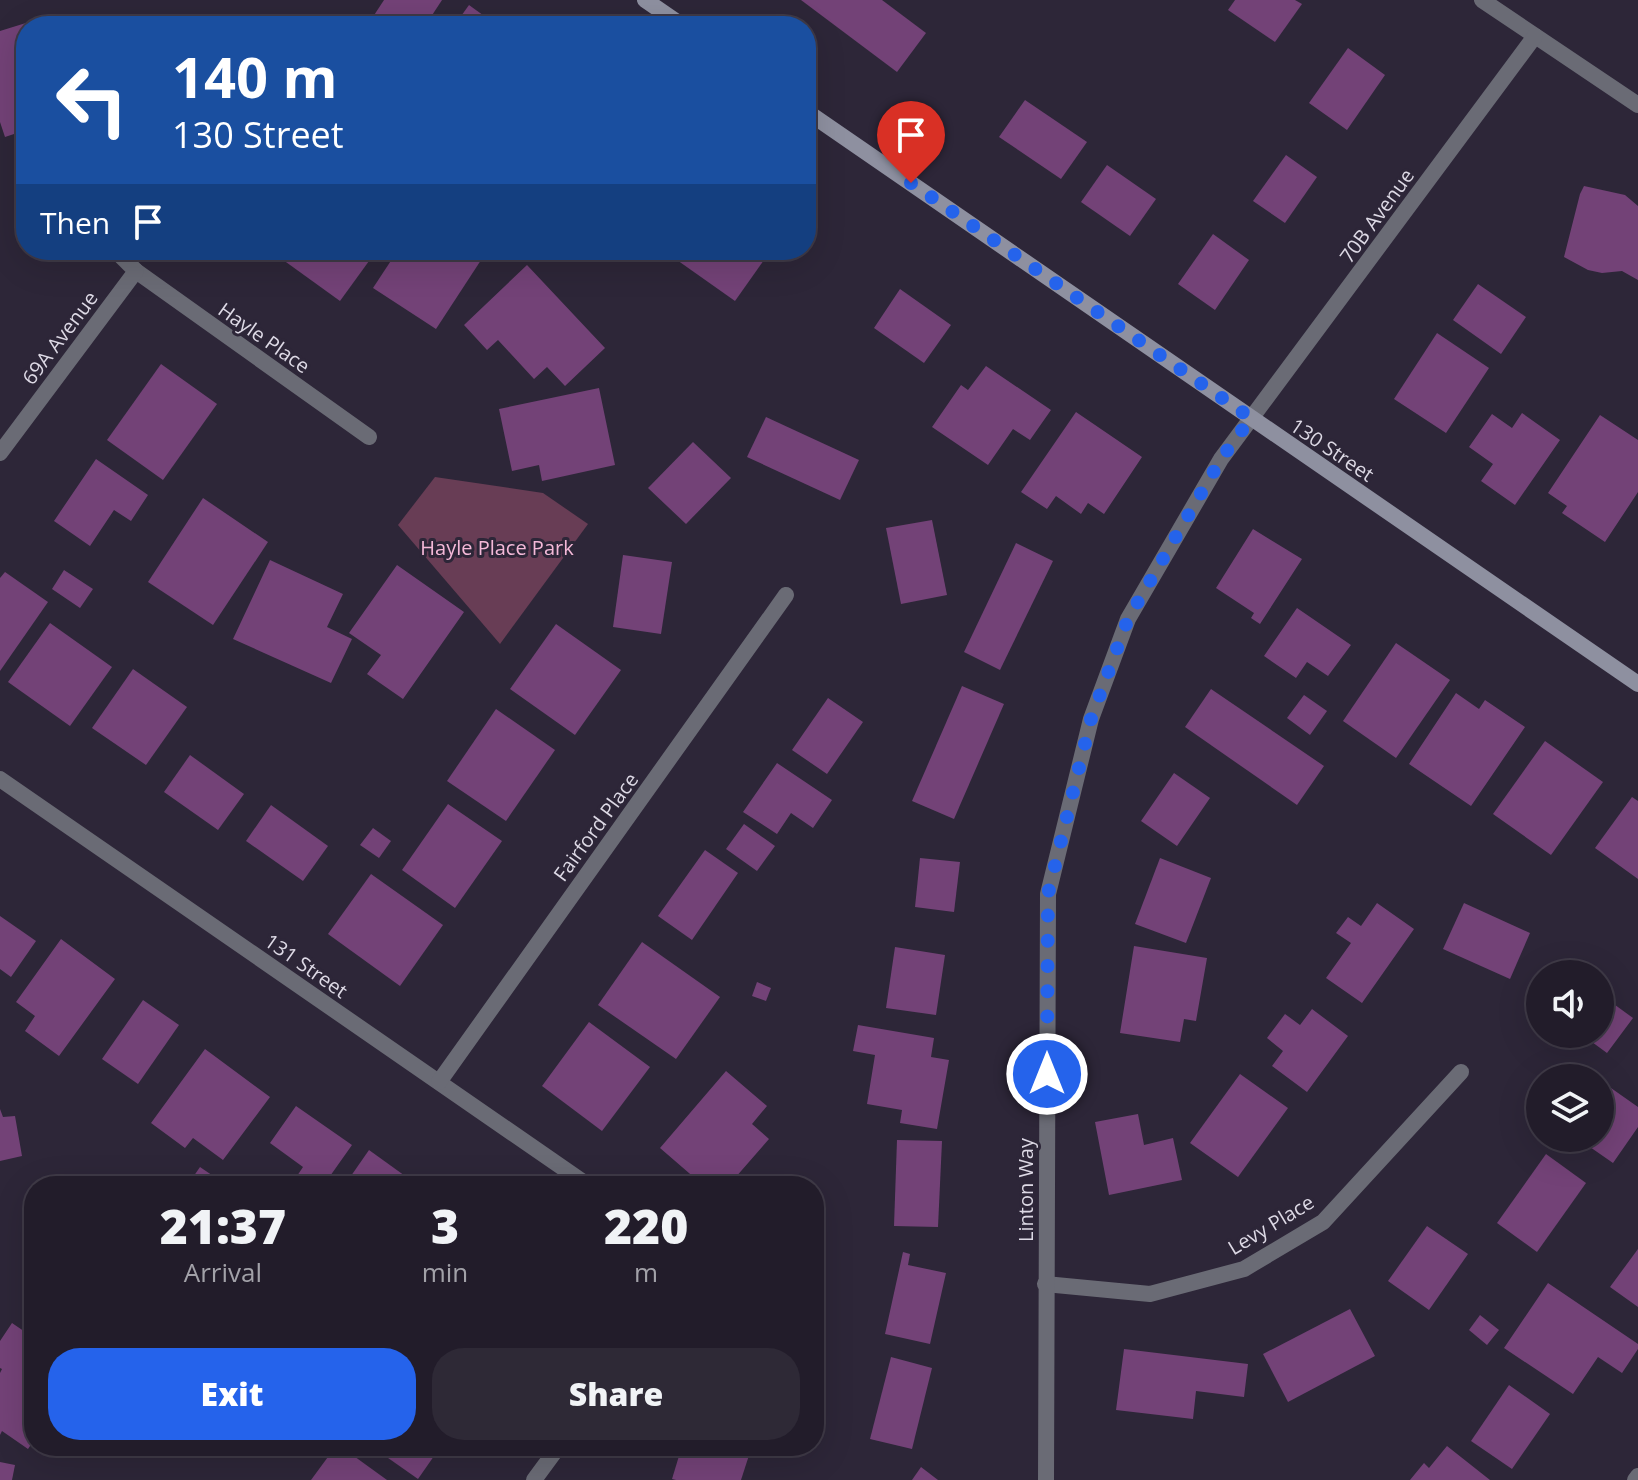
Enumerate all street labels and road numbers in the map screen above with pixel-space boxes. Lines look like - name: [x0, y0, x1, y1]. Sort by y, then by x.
- street label: 70B Avenue: [1333, 163, 1420, 268]
- street label: 69A Avenue: [16, 286, 104, 390]
- street label: Hayle Place: [213, 296, 316, 379]
- street label: 130 Street: [1285, 412, 1379, 487]
- street label: Fairford Place: [547, 767, 644, 886]
- street label: 131 Street: [259, 927, 353, 1004]
- street label: Linton Way: [1012, 1137, 1039, 1242]
- street label: Levy Place: [1223, 1188, 1319, 1261]

